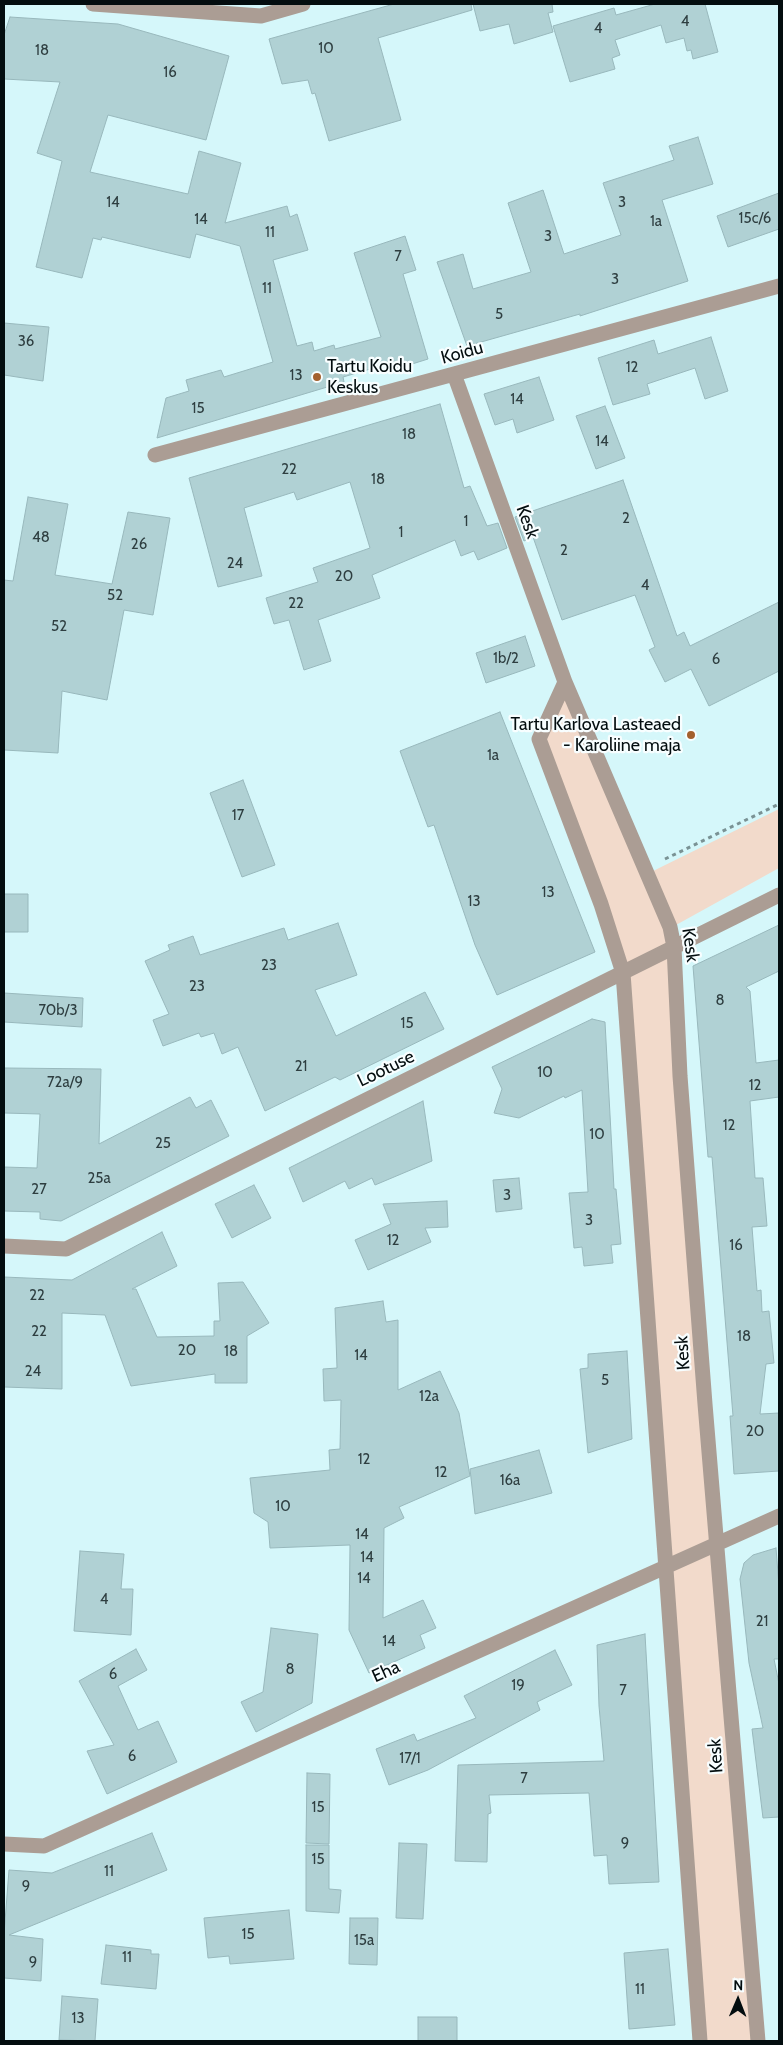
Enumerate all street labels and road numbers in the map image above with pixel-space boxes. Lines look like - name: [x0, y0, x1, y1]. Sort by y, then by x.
- street label: Koidu: [439, 337, 485, 369]
- street label: Kesk: [511, 502, 543, 542]
- street label: Kesk: [677, 927, 703, 963]
- street label: Lootuse: [354, 1046, 418, 1092]
- street label: Kesk: [671, 1335, 695, 1371]
- street label: Eha: [369, 1656, 403, 1688]
- street label: Kesk: [704, 1738, 728, 1774]

